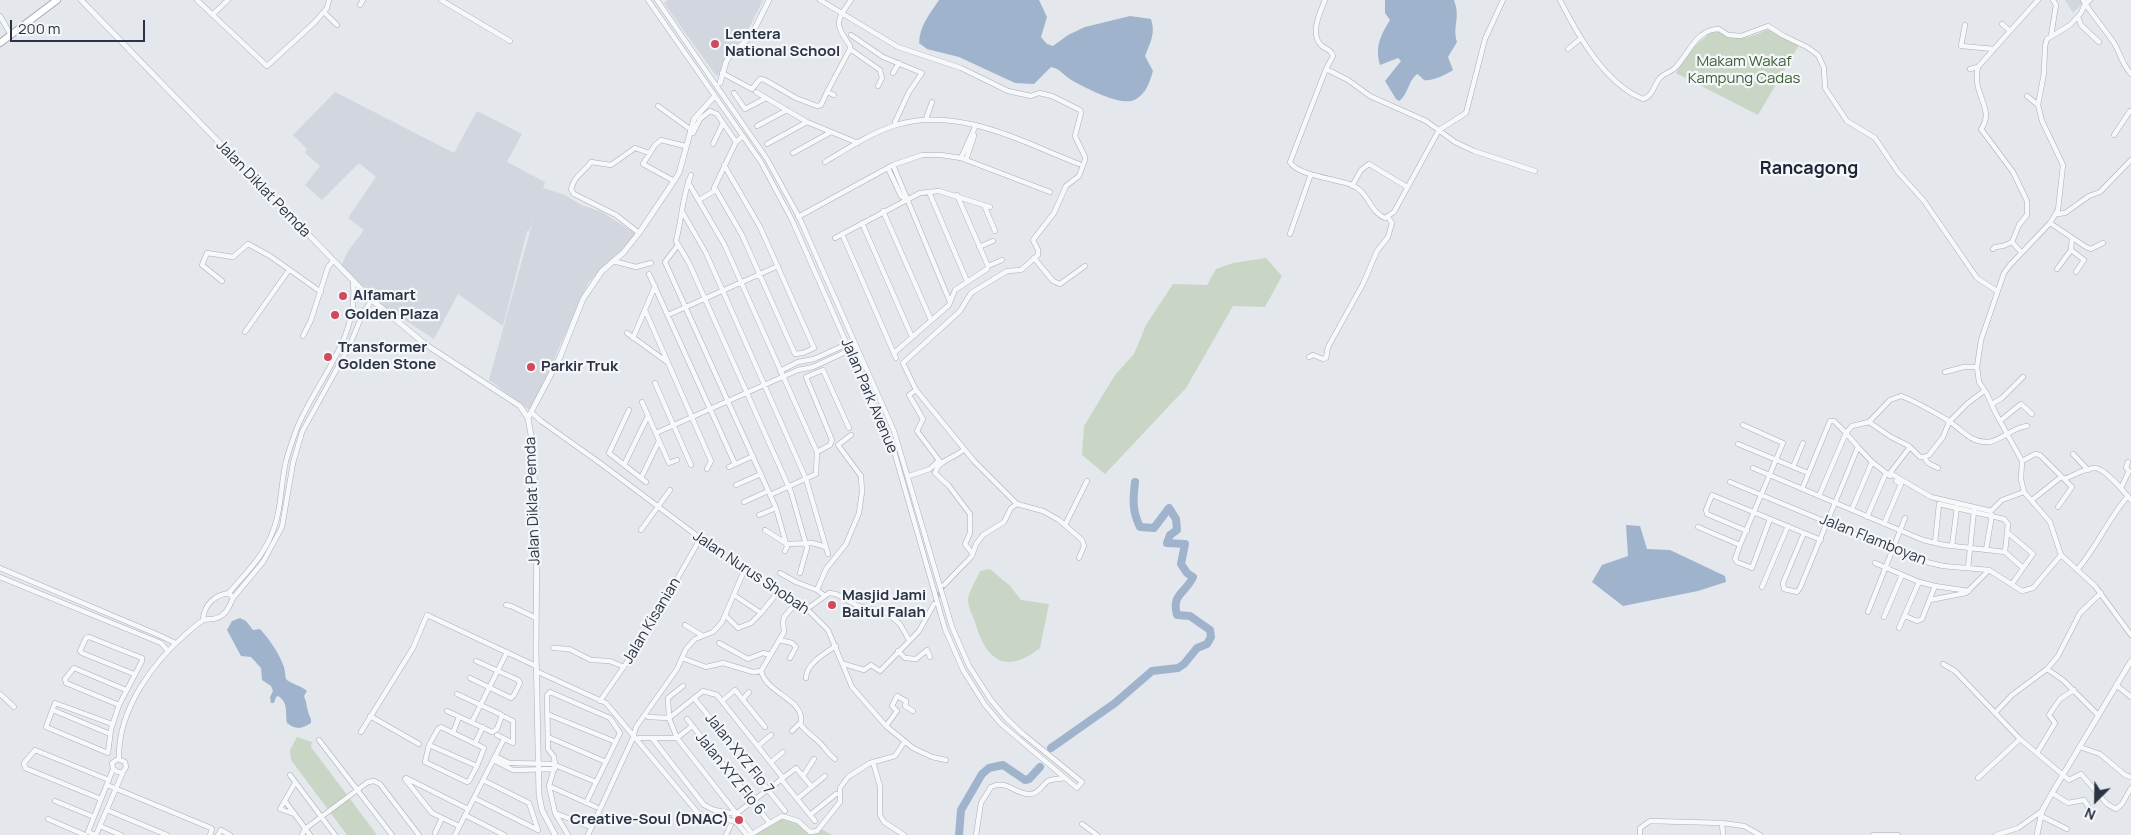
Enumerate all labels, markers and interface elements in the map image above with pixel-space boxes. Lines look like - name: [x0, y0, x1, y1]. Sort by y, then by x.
- scale bar: [12, 10, 148, 42]
- text: 200 m: [18, 18, 61, 39]
- place label: Lentera National School: [725, 26, 840, 61]
- marker: Lentera National School: [709, 38, 721, 50]
- park label: Makam Wakaf Kampung Cadas: [1688, 53, 1800, 88]
- street label: Jalan Diklat Pemda: [212, 137, 314, 241]
- district label: Rancagong: [1760, 158, 1858, 180]
- place label: Alfamart: [353, 287, 416, 305]
- marker: Alfamart: [337, 290, 349, 302]
- place label: Golden Plaza: [345, 306, 439, 324]
- marker: Golden Plaza: [329, 309, 341, 321]
- street label: Jalan Park Avenue: [837, 336, 901, 456]
- place label: Transformer Golden Stone: [338, 339, 436, 374]
- marker: Transformer Golden Stone: [322, 351, 334, 363]
- place label: Parkir Truk: [541, 358, 618, 376]
- marker: Parkir Truk: [525, 361, 537, 373]
- street label: Jalan Diklat Pemda: [522, 437, 544, 565]
- street label: Jalan Flamboyan: [1817, 510, 1929, 570]
- street label: Jalan Nurus Shobah: [689, 527, 813, 619]
- street label: Jalan Kisanian: [619, 575, 685, 667]
- place label: Masjid Jami Baitul Falah: [842, 587, 926, 622]
- marker: Masjid Jami Baitul Falah: [826, 599, 838, 611]
- street label: Jalan XYZ Flo 7: [701, 710, 777, 798]
- street label: Jalan XYZ Flo 6: [691, 729, 769, 819]
- north arrow: [2071, 775, 2121, 825]
- text: N: [2082, 804, 2098, 825]
- place label: Creative-Soul (DNAC): [570, 811, 729, 829]
- marker: Creative-Soul (DNAC): [733, 814, 745, 826]

